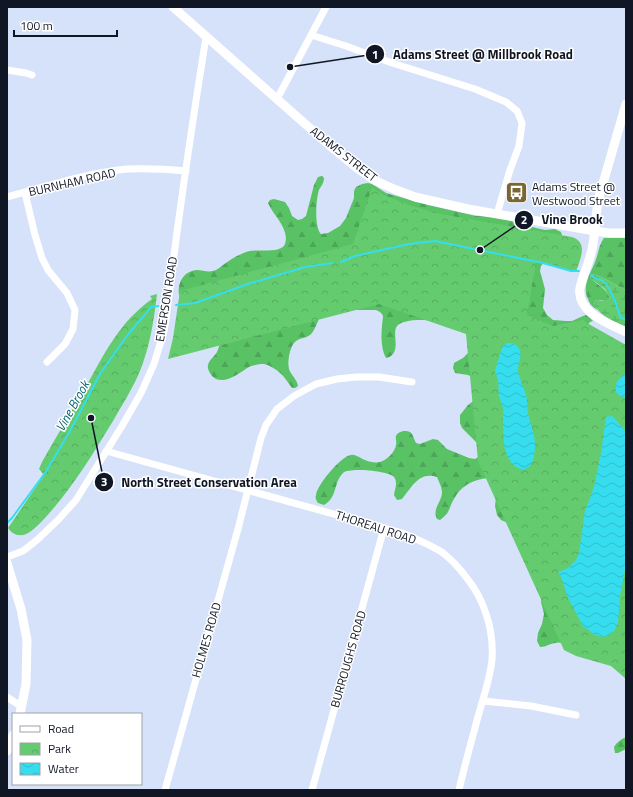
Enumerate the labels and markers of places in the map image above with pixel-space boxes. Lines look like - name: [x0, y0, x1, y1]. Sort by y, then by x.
- callout: Adams Street @ Millbrook Road: [365, 42, 581, 67]
- place label: Adams Street @ Westwood Street: [532, 177, 621, 210]
- bus stop icon: Adams Street @ Westwood Street: [504, 180, 530, 206]
- callout: Vine Brook: [514, 207, 611, 232]
- callout: North Street Conservation Area: [94, 470, 305, 495]

